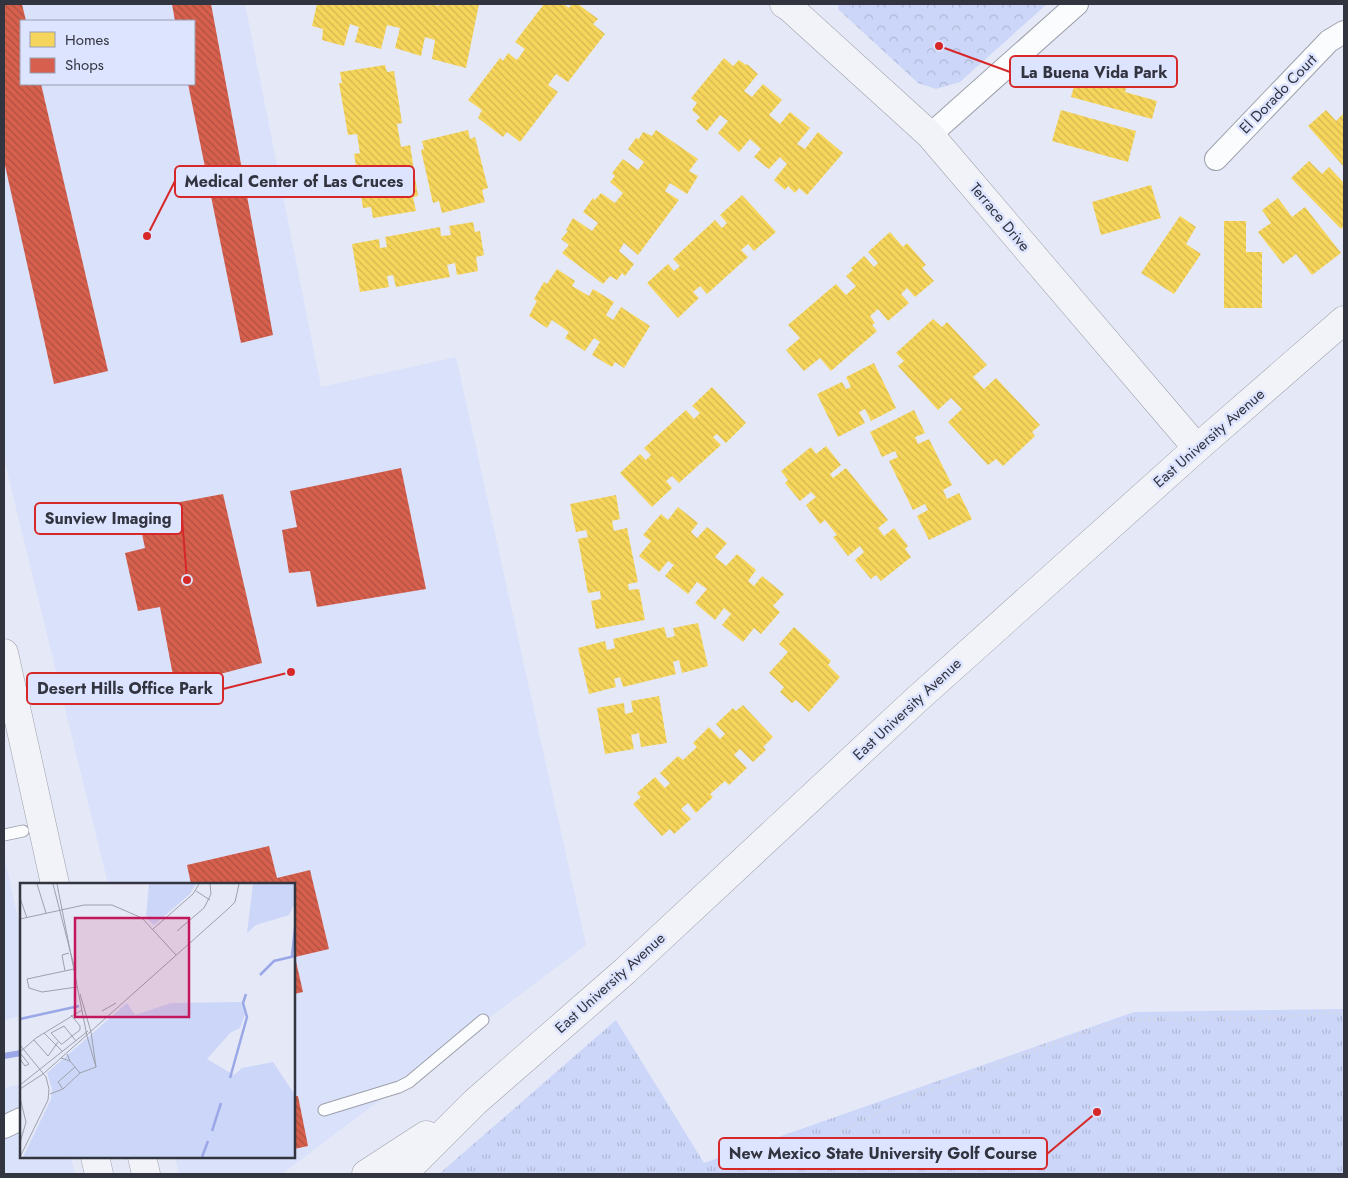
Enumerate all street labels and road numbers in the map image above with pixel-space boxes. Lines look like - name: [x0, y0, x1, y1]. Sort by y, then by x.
- street label: El Dorado Court: [1234, 49, 1322, 139]
- street label: Terrace Drive: [965, 178, 1035, 256]
- street label: East University Avenue: [1148, 383, 1270, 493]
- street label: East University Avenue: [848, 653, 966, 765]
- street label: East University Avenue: [550, 927, 670, 1038]

